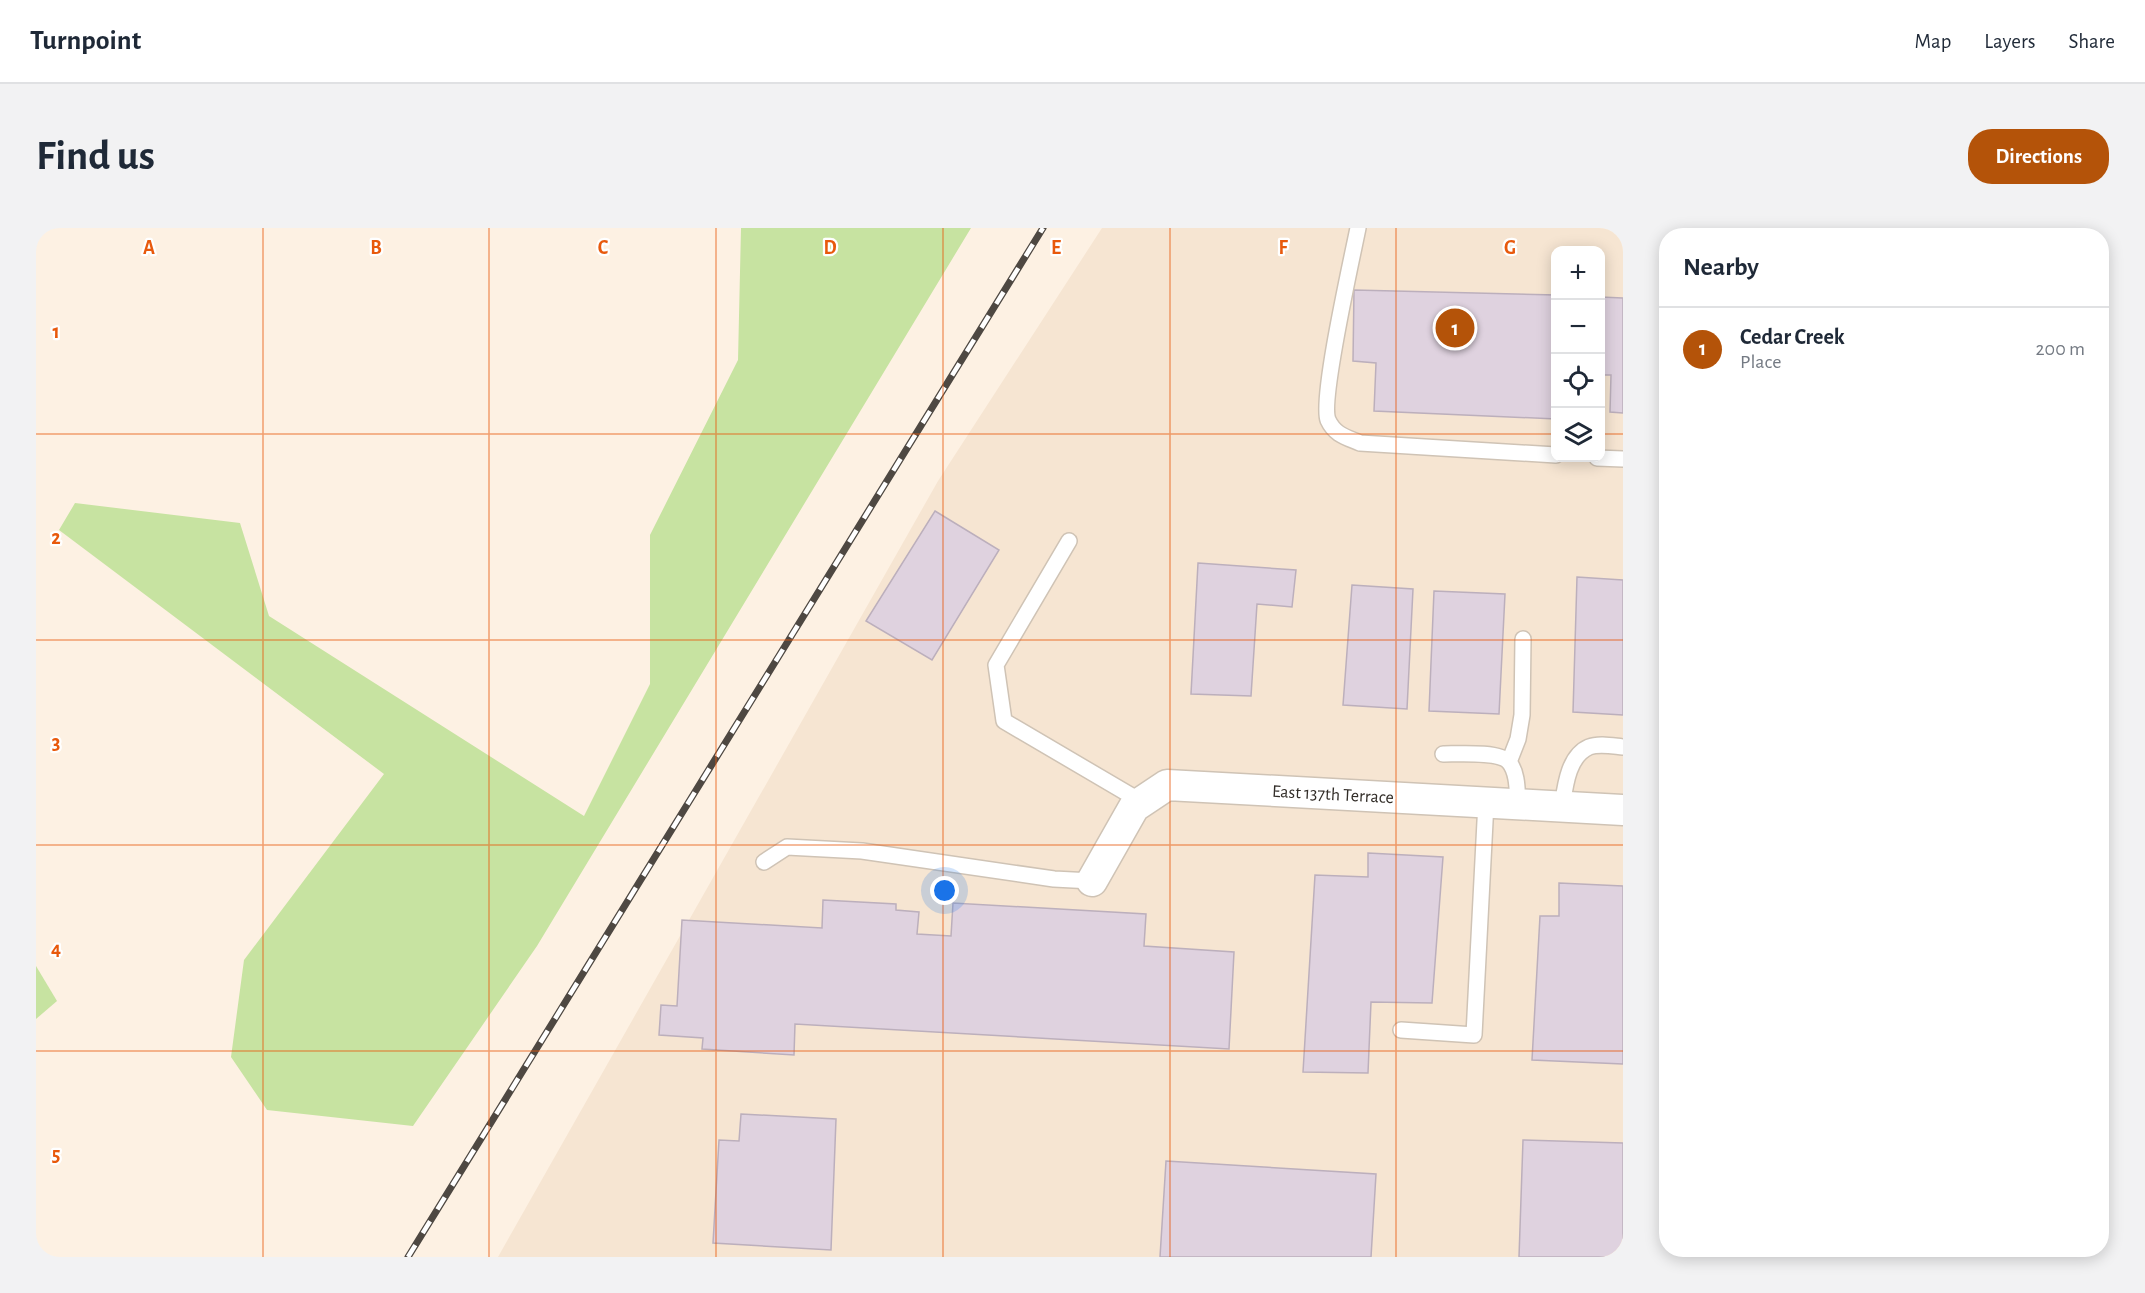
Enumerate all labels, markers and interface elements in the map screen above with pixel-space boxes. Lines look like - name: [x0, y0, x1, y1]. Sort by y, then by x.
- text: Turnpoint: [30, 27, 141, 55]
- text: Map: [1915, 31, 1951, 52]
- text: Layers: [1984, 31, 2035, 52]
- text: Share: [2068, 31, 2115, 52]
- button: Directions: [1968, 129, 2109, 184]
- text: Find us: [36, 135, 155, 177]
- text: A: [143, 238, 155, 258]
- text: B: [370, 238, 382, 258]
- text: C: [598, 238, 609, 258]
- text: D: [823, 238, 837, 258]
- text: E: [1051, 238, 1061, 258]
- text: F: [1278, 238, 1288, 258]
- text: G: [1504, 238, 1516, 258]
- map controls: [1551, 246, 1605, 462]
- button: +: [1551, 246, 1605, 300]
- text: Nearby: [1683, 254, 1759, 280]
- button: −: [1551, 300, 1605, 354]
- pin: 1: [1436, 306, 1474, 350]
- text: 1: [52, 322, 60, 342]
- text: Cedar Creek: [1740, 326, 1845, 348]
- text: 1: [1699, 339, 1706, 359]
- text: 200 m: [2035, 339, 2085, 359]
- text: Place: [1740, 352, 1781, 372]
- button: locate: [1551, 354, 1605, 408]
- button: layers: [1551, 408, 1605, 462]
- text: 2: [51, 528, 61, 548]
- text: 3: [52, 733, 60, 753]
- street label: East 137th Terrace: [1272, 783, 1394, 807]
- your location: [930, 876, 959, 905]
- text: 4: [51, 939, 61, 959]
- text: 5: [52, 1145, 60, 1165]

